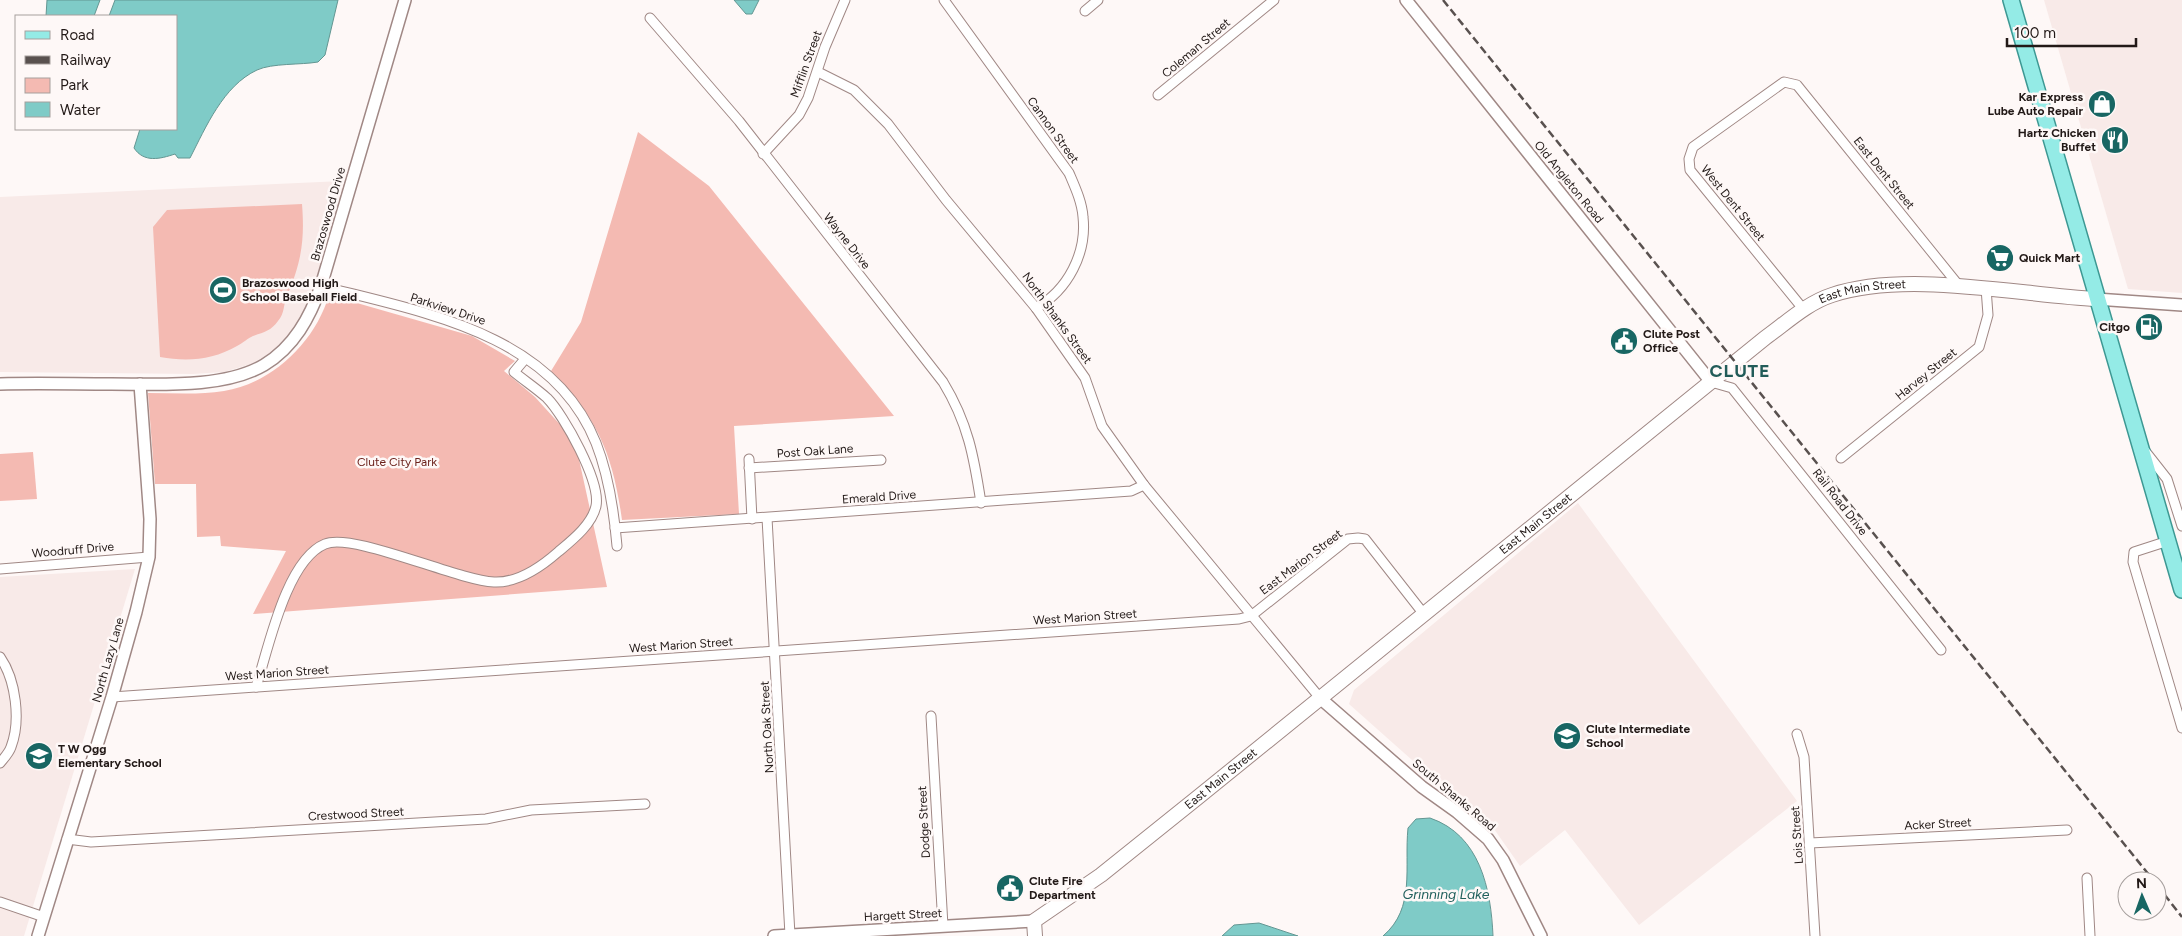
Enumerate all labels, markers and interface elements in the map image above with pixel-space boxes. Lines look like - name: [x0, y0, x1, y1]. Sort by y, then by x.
- legend: [15, 15, 178, 130]
- street label: Coleman Street: [1159, 15, 1233, 80]
- scale bar: [2007, 15, 2136, 47]
- text: 100 m: [2014, 24, 2056, 42]
- text: Road: [60, 26, 95, 44]
- street label: Mifflin Street: [787, 28, 825, 100]
- text: Railway: [60, 51, 111, 69]
- text: Park: [60, 76, 89, 94]
- shop icon: Kar Express Lube Auto Repair: [2087, 89, 2117, 119]
- place label: Kar Express Lube Auto Repair: [1987, 90, 2083, 118]
- street label: Cannon Street: [1024, 94, 1082, 166]
- text: Water: [60, 101, 100, 119]
- restaurant icon: Hartz Chicken Buffet: [2100, 125, 2130, 155]
- place label: Hartz Chicken Buffet: [2018, 126, 2096, 154]
- street label: East Dent Street: [1851, 134, 1918, 212]
- street label: Old Angleton Road: [1532, 138, 1606, 226]
- street label: West Dent Street: [1698, 162, 1768, 244]
- street label: Brazoswood Drive: [308, 165, 348, 262]
- street label: Wayne Drive: [821, 210, 874, 272]
- supermarket icon: Quick Mart: [1985, 243, 2015, 273]
- place label: Quick Mart: [2019, 251, 2081, 265]
- street label: North Shanks Street: [1019, 270, 1095, 367]
- sports icon: Brazoswood High School Baseball Field: [208, 275, 238, 305]
- place label: Brazoswood High School Baseball Field: [242, 276, 357, 304]
- street label: East Main Street: [1816, 277, 1907, 306]
- street label: Parkview Drive: [409, 290, 488, 328]
- fuel station icon: Citgo: [2134, 312, 2164, 342]
- place label: Citgo: [2099, 320, 2130, 334]
- public building icon: Clute Post Office: [1609, 326, 1639, 356]
- place label: Clute Post Office: [1643, 327, 1700, 355]
- street label: Harvey Street: [1893, 345, 1960, 403]
- district label: CLUTE: [1709, 360, 1771, 382]
- street label: Post Oak Lane: [776, 441, 854, 461]
- park label: Clute City Park: [357, 455, 437, 469]
- street label: Rail Road Drive: [1810, 466, 1871, 538]
- street label: Emerald Drive: [841, 487, 917, 507]
- street label: East Main Street: [1497, 490, 1575, 557]
- street label: East Marion Street: [1257, 526, 1345, 598]
- street label: Woodruff Drive: [31, 539, 115, 561]
- street label: West Marion Street: [1033, 606, 1138, 628]
- street label: North Lazy Lane: [89, 616, 127, 704]
- street label: West Marion Street: [629, 634, 734, 656]
- street label: West Marion Street: [225, 662, 330, 684]
- street label: North Oak Street: [758, 680, 776, 773]
- school or university icon: Clute Intermediate School: [1552, 721, 1582, 751]
- place label: Clute Intermediate School: [1586, 722, 1690, 750]
- school or university icon: T W Ogg Elementary School: [24, 741, 54, 771]
- place label: T W Ogg Elementary School: [58, 742, 162, 770]
- street label: East Main Street: [1182, 745, 1260, 812]
- street label: South Shanks Road: [1410, 756, 1498, 834]
- street label: Dodge Street: [915, 785, 933, 859]
- street label: Crestwood Street: [308, 804, 405, 824]
- street label: Lois Street: [1788, 805, 1806, 864]
- street label: Acker Street: [1904, 815, 1972, 833]
- north arrow: [2117, 871, 2167, 921]
- public building icon: Clute Fire Department: [995, 873, 1025, 903]
- place label: Clute Fire Department: [1029, 874, 1096, 902]
- text: N: [2136, 875, 2147, 892]
- water label: Grinning Lake: [1403, 886, 1490, 903]
- street label: Hargett Street: [863, 906, 943, 924]

